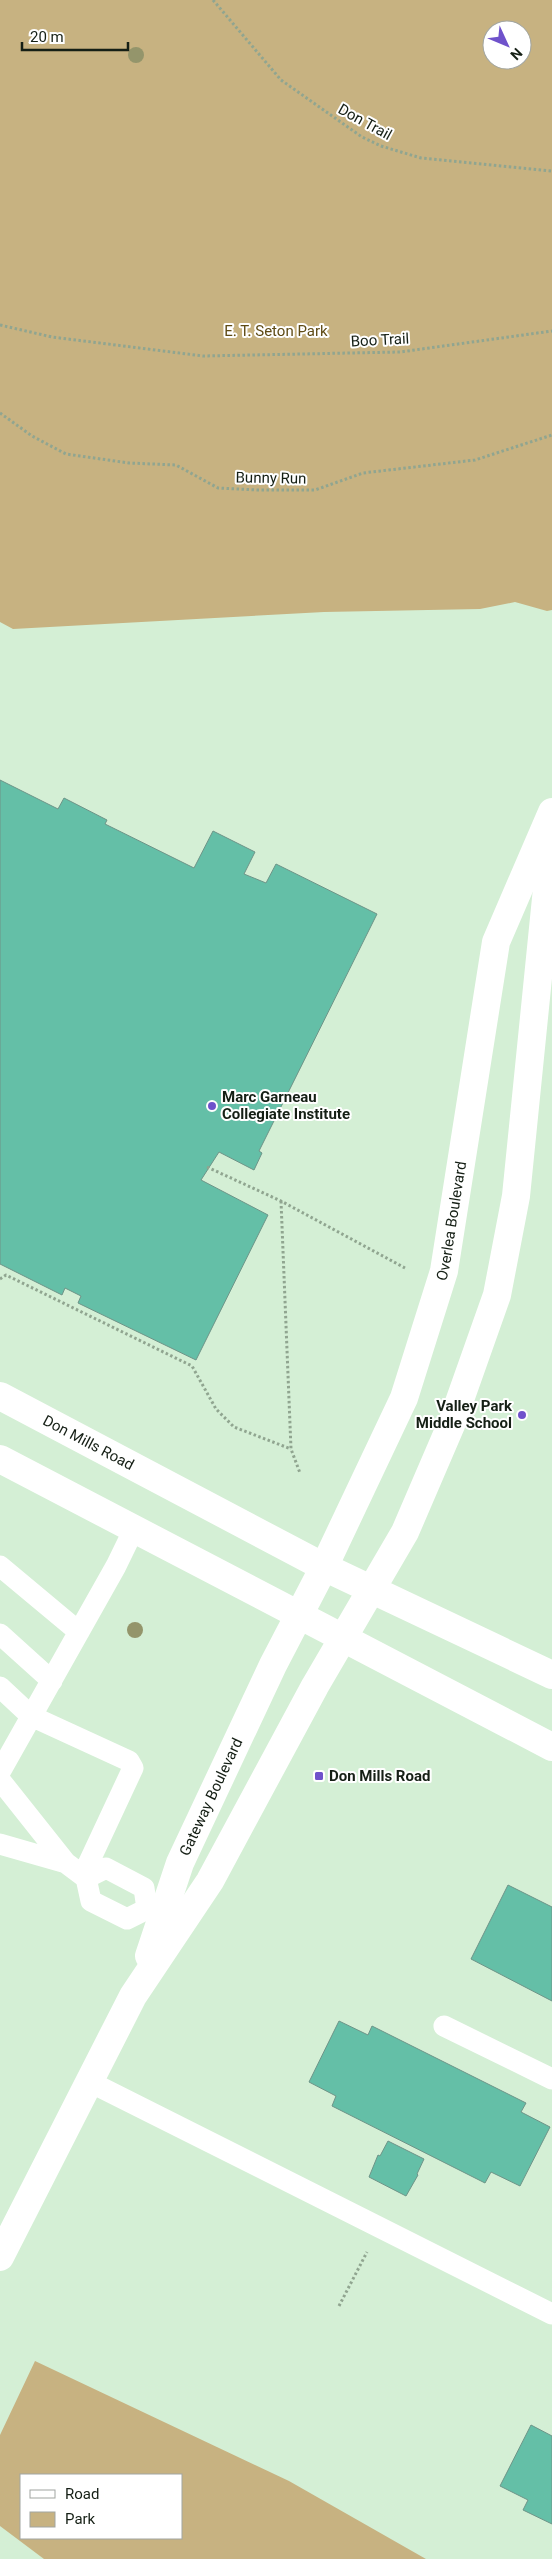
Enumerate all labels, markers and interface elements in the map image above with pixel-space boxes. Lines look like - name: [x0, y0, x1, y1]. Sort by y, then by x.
- scale bar: [22, 20, 129, 52]
- north arrow: [482, 20, 532, 70]
- text: 20 m: [30, 28, 64, 46]
- text: N: [507, 45, 526, 63]
- street label: Don Trail: [335, 100, 395, 144]
- park label: E. T. Seton Park: [224, 322, 328, 340]
- street label: Boo Trail: [350, 329, 410, 351]
- street label: Bunny Run: [235, 468, 307, 488]
- place label: Marc Garneau Collegiate Institute: [222, 1088, 350, 1123]
- marker: Marc Garneau Collegiate Institute: [206, 1100, 218, 1112]
- street label: Overlea Boulevard: [433, 1160, 470, 1283]
- place label: Valley Park Middle School: [416, 1397, 513, 1432]
- marker: Valley Park Middle School: [516, 1409, 528, 1421]
- street label: Don Mills Road: [40, 1411, 137, 1474]
- street label: Gateway Boulevard: [176, 1735, 246, 1859]
- place label: Don Mills Road: [329, 1767, 430, 1785]
- marker: Don Mills Road: [313, 1770, 325, 1782]
- legend: [20, 2474, 182, 2539]
- text: Road: [65, 2485, 99, 2503]
- text: Park: [65, 2510, 96, 2528]

